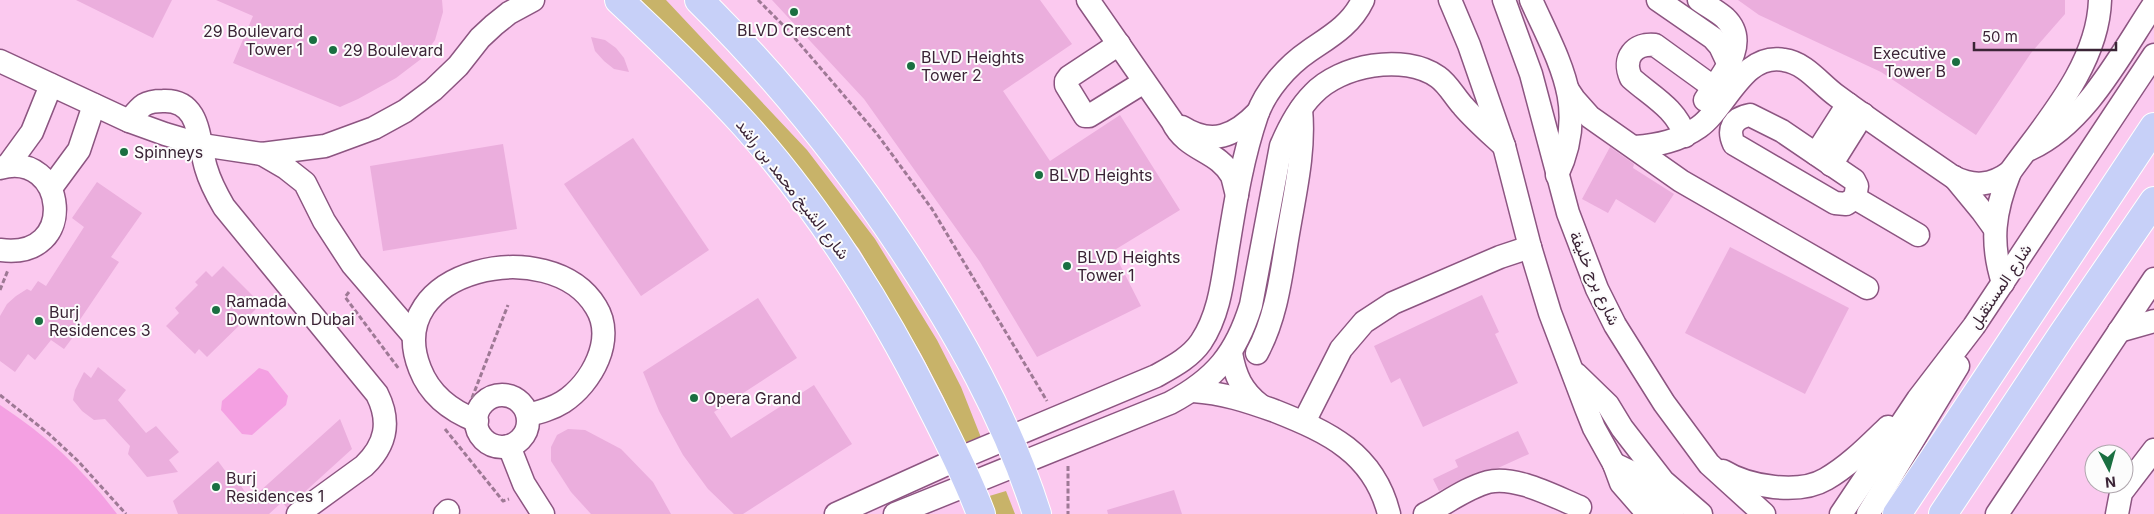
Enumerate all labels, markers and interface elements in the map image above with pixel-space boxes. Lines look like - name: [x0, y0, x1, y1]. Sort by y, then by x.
- marker: BLVD Crescent: [788, 6, 800, 18]
- place label: BLVD Crescent: [737, 20, 851, 40]
- scale bar: [1974, 20, 2116, 52]
- place label: 29 Boulevard Tower 1: [203, 21, 303, 59]
- text: 50 m: [1982, 27, 2018, 46]
- marker: 29 Boulevard Tower 1: [307, 34, 319, 46]
- place label: 29 Boulevard: [343, 40, 443, 60]
- place label: Executive Tower B: [1873, 43, 1946, 81]
- marker: 29 Boulevard: [327, 44, 339, 56]
- place label: BLVD Heights Tower 2: [921, 47, 1024, 85]
- marker: Executive Tower B: [1950, 56, 1962, 68]
- marker: BLVD Heights Tower 2: [905, 60, 917, 72]
- street label: شارع الشيخ محمد بن راشد: [731, 115, 854, 264]
- place label: Spinneys: [134, 142, 203, 162]
- marker: Spinneys: [118, 146, 130, 158]
- place label: BLVD Heights: [1049, 165, 1152, 185]
- marker: BLVD Heights: [1033, 169, 1045, 181]
- street label: شارع برج خليفة: [1564, 228, 1625, 329]
- street label: شارع المستقبل: [1964, 240, 2037, 333]
- place label: BLVD Heights Tower 1: [1077, 247, 1180, 285]
- marker: BLVD Heights Tower 1: [1061, 260, 1073, 272]
- place label: Ramada Downtown Dubai: [226, 291, 355, 329]
- place label: Burj Residences 3: [49, 302, 151, 340]
- marker: Ramada Downtown Dubai: [210, 304, 222, 316]
- marker: Burj Residences 3: [33, 315, 45, 327]
- place label: Opera Grand: [704, 388, 801, 408]
- marker: Opera Grand: [688, 392, 700, 404]
- north arrow: [2084, 444, 2134, 494]
- place label: Burj Residences 1: [226, 468, 324, 506]
- text: N: [2104, 473, 2117, 491]
- marker: Burj Residences 1: [210, 481, 222, 493]

